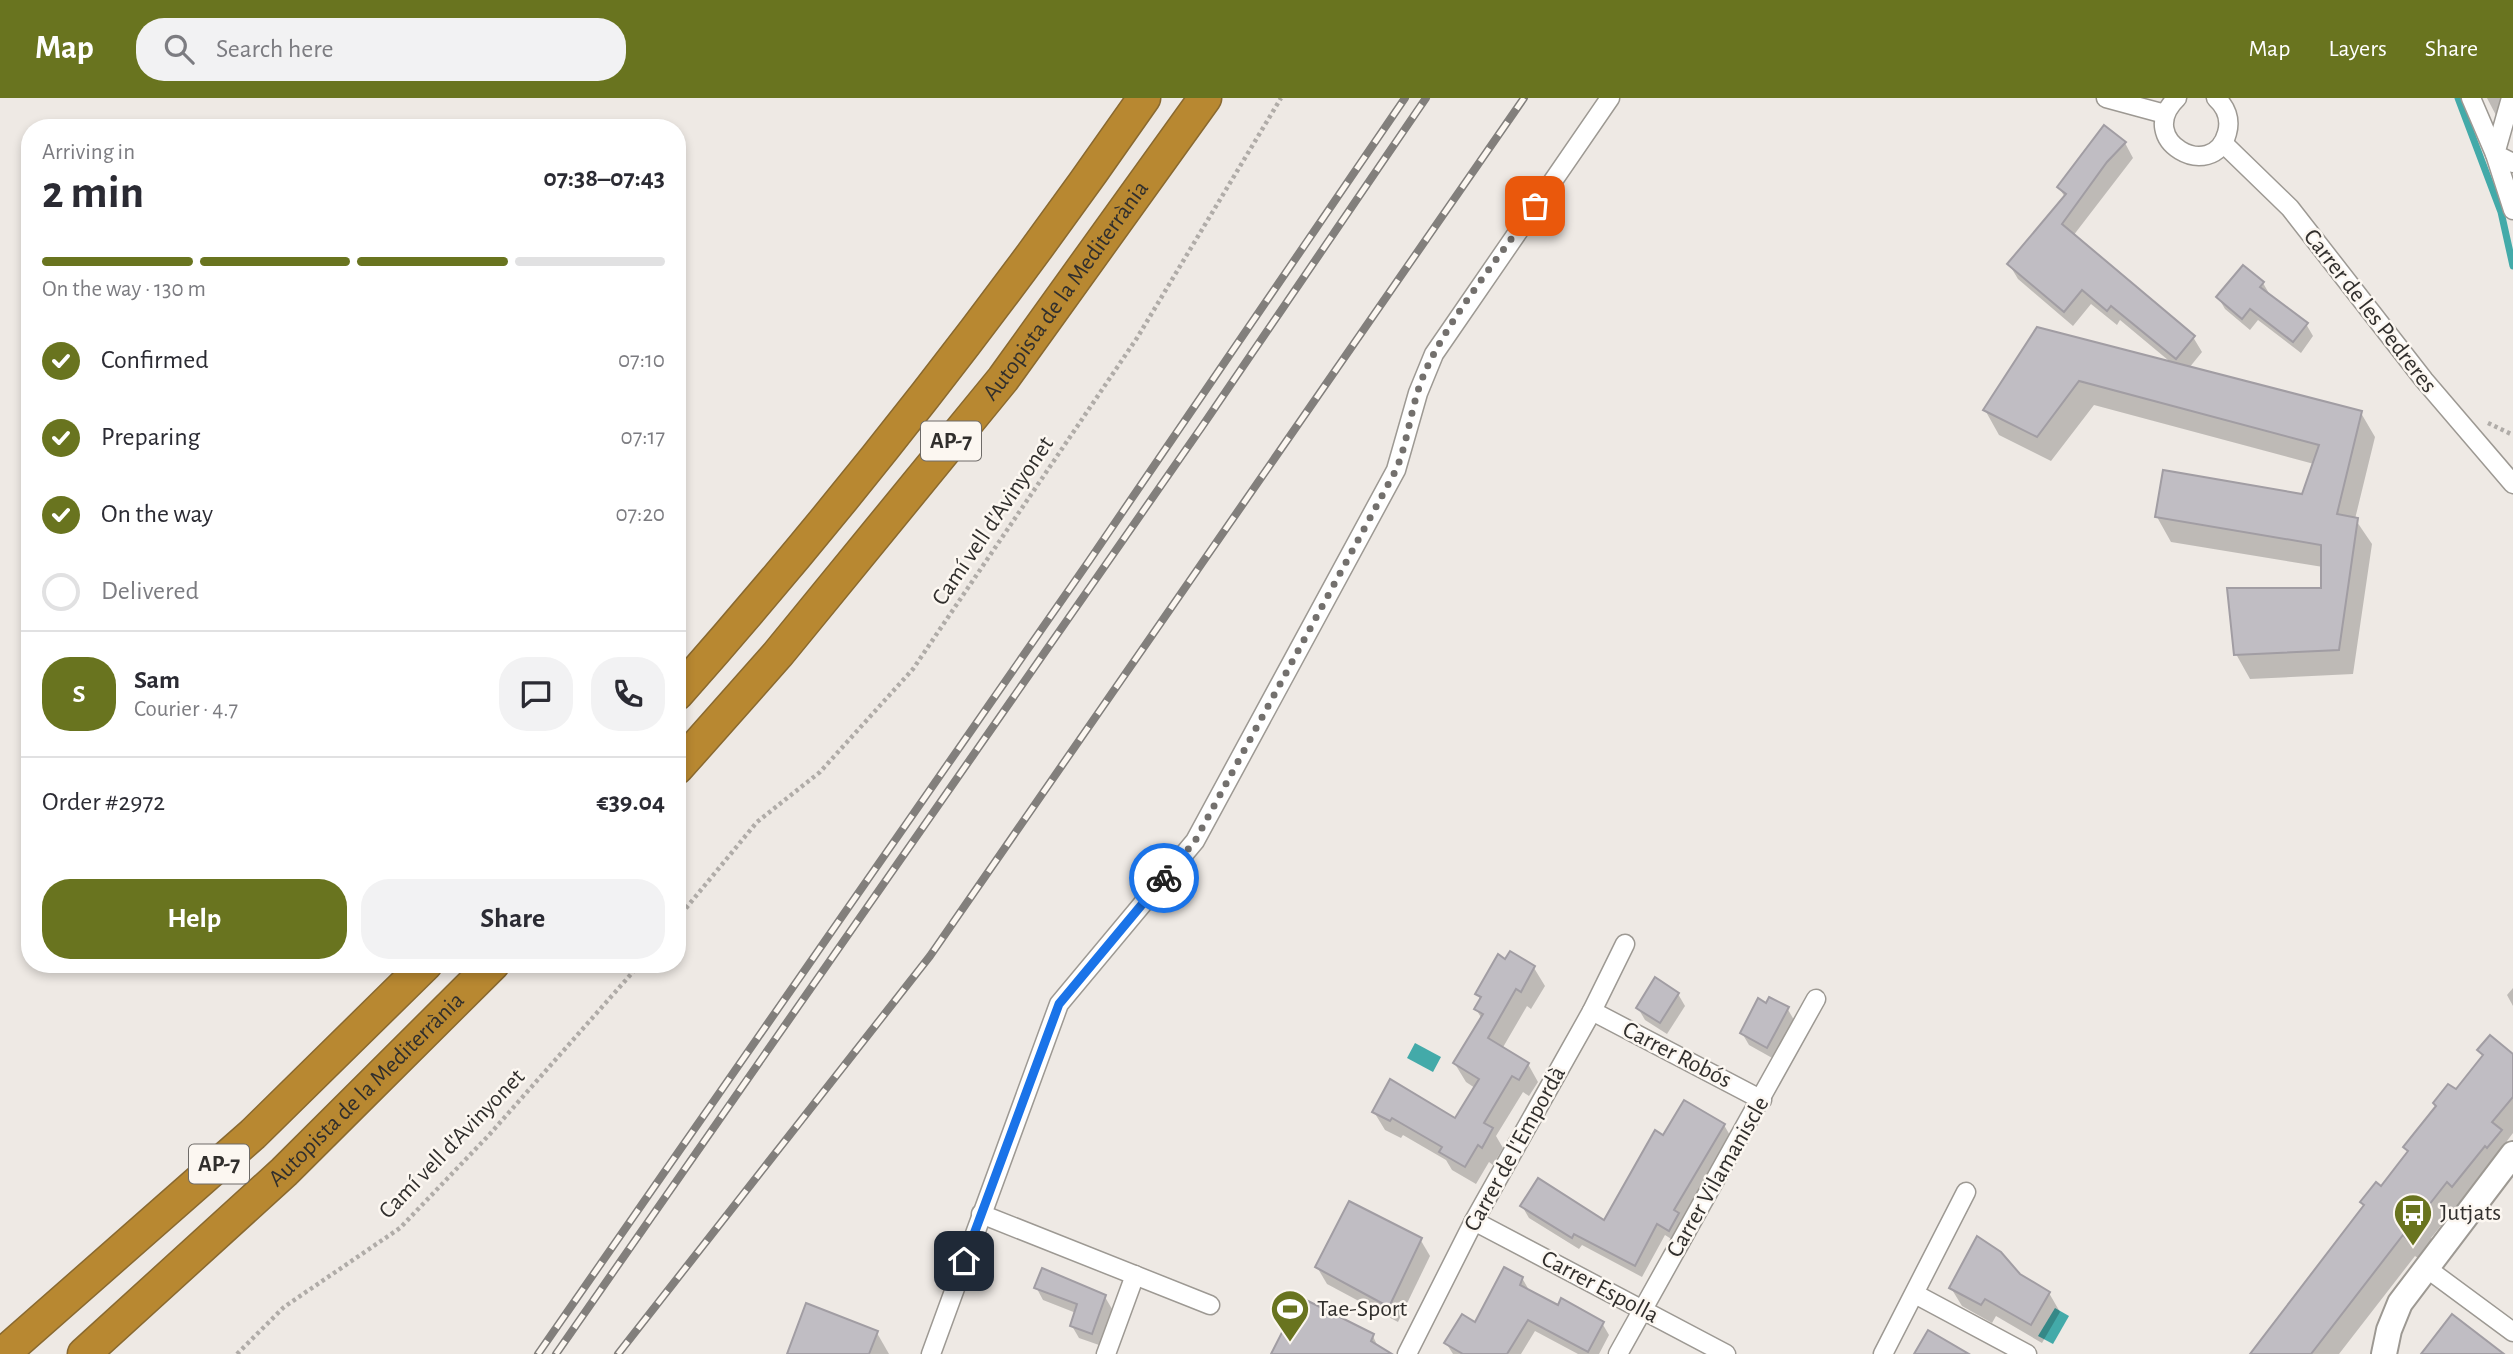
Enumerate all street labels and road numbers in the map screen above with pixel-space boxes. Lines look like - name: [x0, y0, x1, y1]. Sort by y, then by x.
- street label: Autopista de la Mediterrània: [979, 177, 1153, 405]
- street label: Carrer de les Pedreres: [2299, 225, 2441, 397]
- road number: AP-7: [921, 422, 981, 460]
- street label: Camí vell d'Avinyonet: [928, 432, 1058, 610]
- street label: Autopista de la Mediterrània: [264, 988, 469, 1191]
- street label: Carrer Robós: [1619, 1017, 1735, 1093]
- street label: Carrer de l'Empordà: [1460, 1062, 1570, 1236]
- street label: Camí vell d'Avinyonet: [375, 1064, 530, 1223]
- street label: Carrer Vilamaniscle: [1662, 1093, 1774, 1261]
- road number: AP-7: [189, 1144, 249, 1184]
- street label: Carrer Espolla: [1537, 1246, 1663, 1328]

